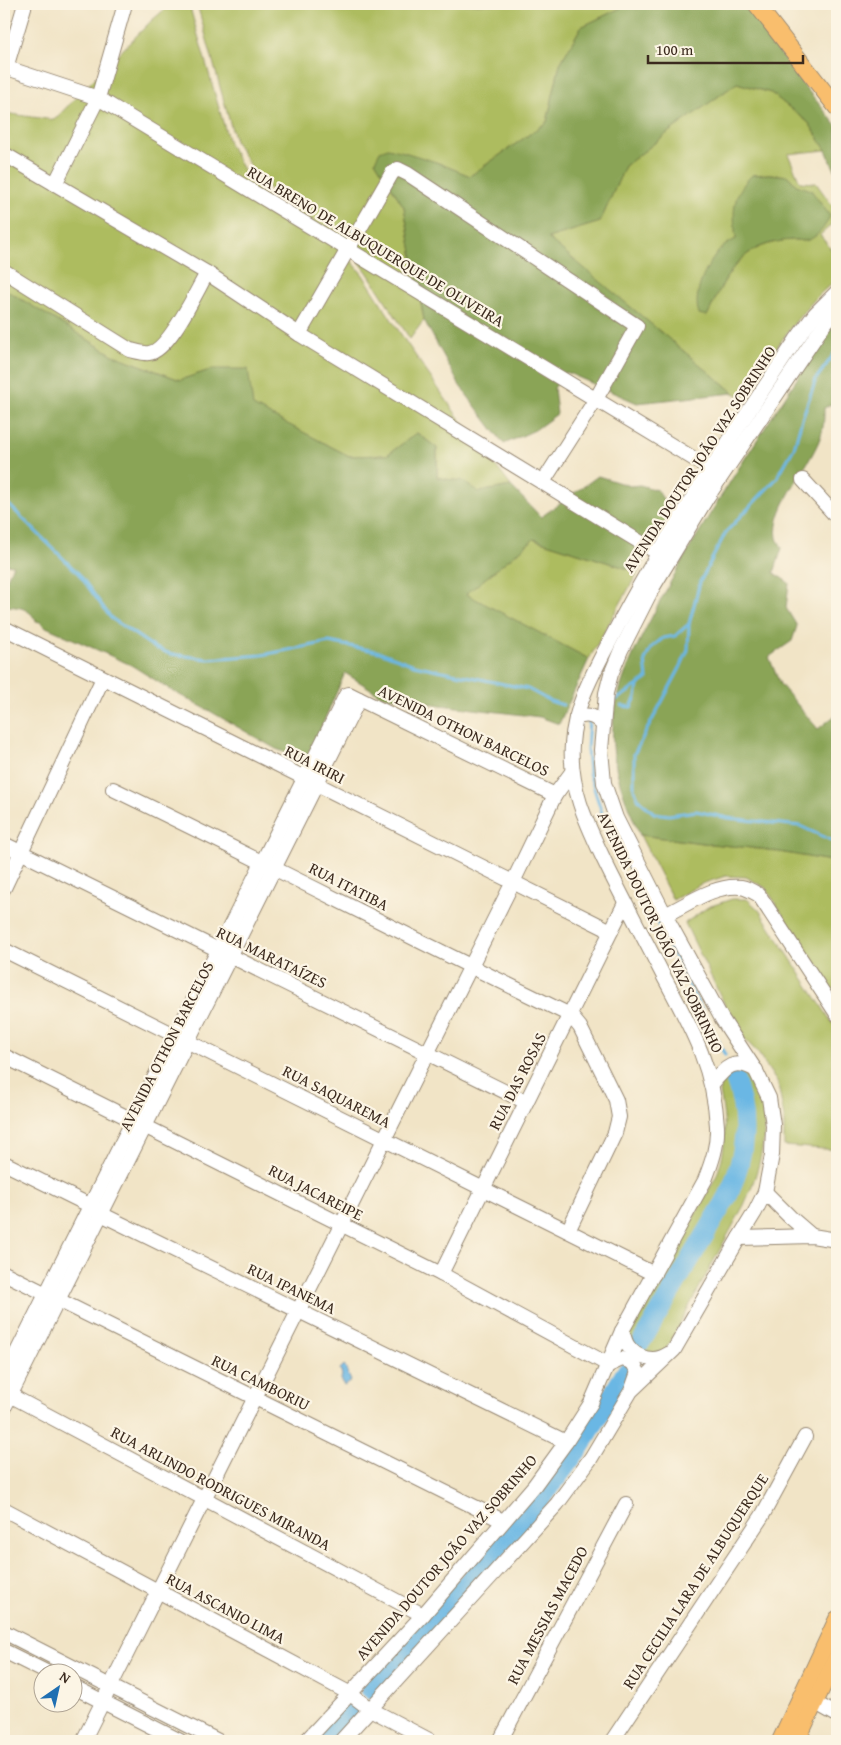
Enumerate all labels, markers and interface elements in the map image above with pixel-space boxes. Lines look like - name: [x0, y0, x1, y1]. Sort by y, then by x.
- scale bar: [648, 32, 804, 64]
- text: 100 m: [656, 39, 694, 60]
- street label: RUA BRENO DE ALBUQUERQUE DE OLIVEIRA: [243, 159, 509, 333]
- street label: AVENIDA DOUTOR JOÃO VAZ SOBRINHO: [616, 341, 782, 577]
- street label: AVENIDA OTHON BARCELOS: [374, 678, 554, 782]
- street label: RUA IRIRI: [280, 738, 350, 790]
- street label: AVENIDA DOUTOR JOÃO VAZ SOBRINHO: [592, 807, 730, 1057]
- street label: RUA ITATIBA: [305, 856, 393, 917]
- street label: RUA MARATAÍZES: [213, 920, 331, 994]
- street label: AVENIDA OTHON BARCELOS: [113, 957, 219, 1135]
- street label: RUA DAS ROSAS: [482, 1028, 552, 1134]
- street label: RUA SAQUAREMA: [279, 1058, 396, 1134]
- street label: RUA JACAREIPE: [264, 1158, 368, 1226]
- street label: RUA IPANEMA: [244, 1256, 341, 1320]
- street label: RUA CAMBORIU: [208, 1348, 315, 1416]
- street label: RUA ARLINDO RODRIGUES MIRANDA: [107, 1420, 335, 1556]
- street label: AVENIDA DOUTOR JOÃO VAZ SOBRINHO: [350, 1448, 543, 1665]
- street label: RUA CECILIA LARA DE ALBUQUERQUE: [616, 1468, 774, 1694]
- street label: RUA MESSIAS MACEDO: [500, 1541, 594, 1689]
- street label: RUA ASCANIO LIMA: [162, 1566, 290, 1650]
- north arrow: [32, 1662, 82, 1712]
- text: N: [56, 1666, 75, 1688]

